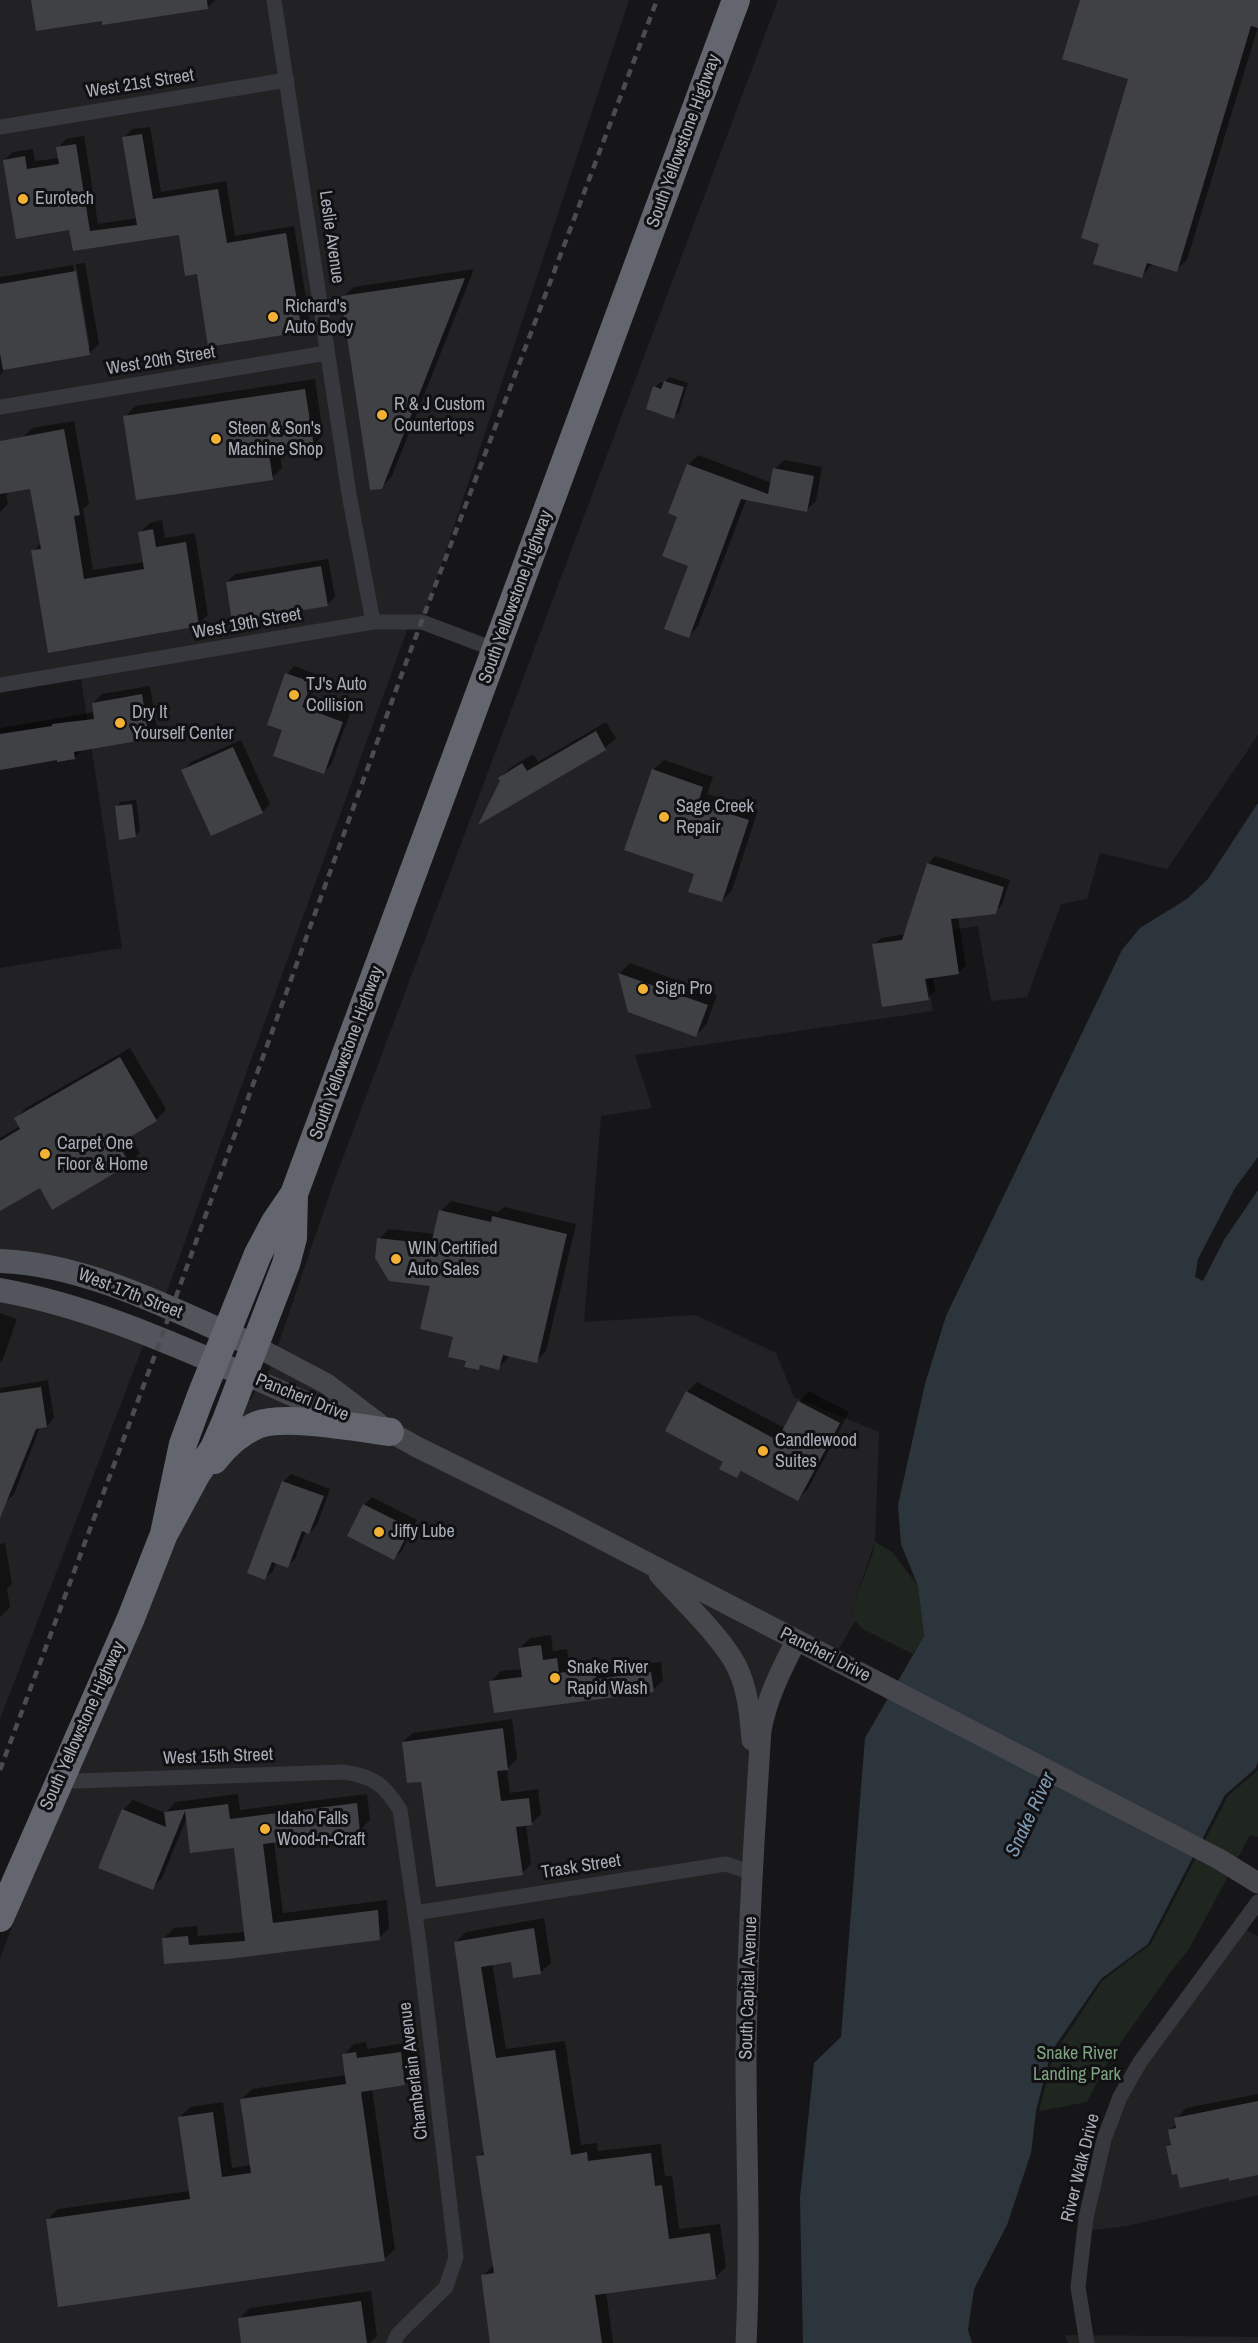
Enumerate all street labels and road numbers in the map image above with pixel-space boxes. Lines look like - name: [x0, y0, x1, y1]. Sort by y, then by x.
- street label: South Yellowstone Highway: [643, 52, 725, 230]
- street label: West 21st Street: [85, 65, 195, 103]
- street label: Leslie Avenue: [314, 189, 348, 285]
- street label: West 20th Street: [105, 342, 217, 380]
- street label: South Yellowstone Highway: [475, 508, 557, 686]
- street label: West 19th Street: [191, 604, 303, 644]
- street label: South Yellowstone Highway: [306, 964, 388, 1142]
- street label: West 17th Street: [75, 1264, 185, 1324]
- street label: Pancheri Drive: [252, 1370, 352, 1426]
- street label: Pancheri Drive: [776, 1623, 874, 1687]
- street label: South Yellowstone Highway: [36, 1638, 130, 1814]
- street label: West 15th Street: [163, 1744, 273, 1770]
- street label: Trask Street: [540, 1850, 622, 1884]
- street label: South Capital Avenue: [736, 1916, 762, 2060]
- street label: Chamberlain Avenue: [395, 2001, 433, 2141]
- street label: River Walk Drive: [1057, 2112, 1105, 2224]

